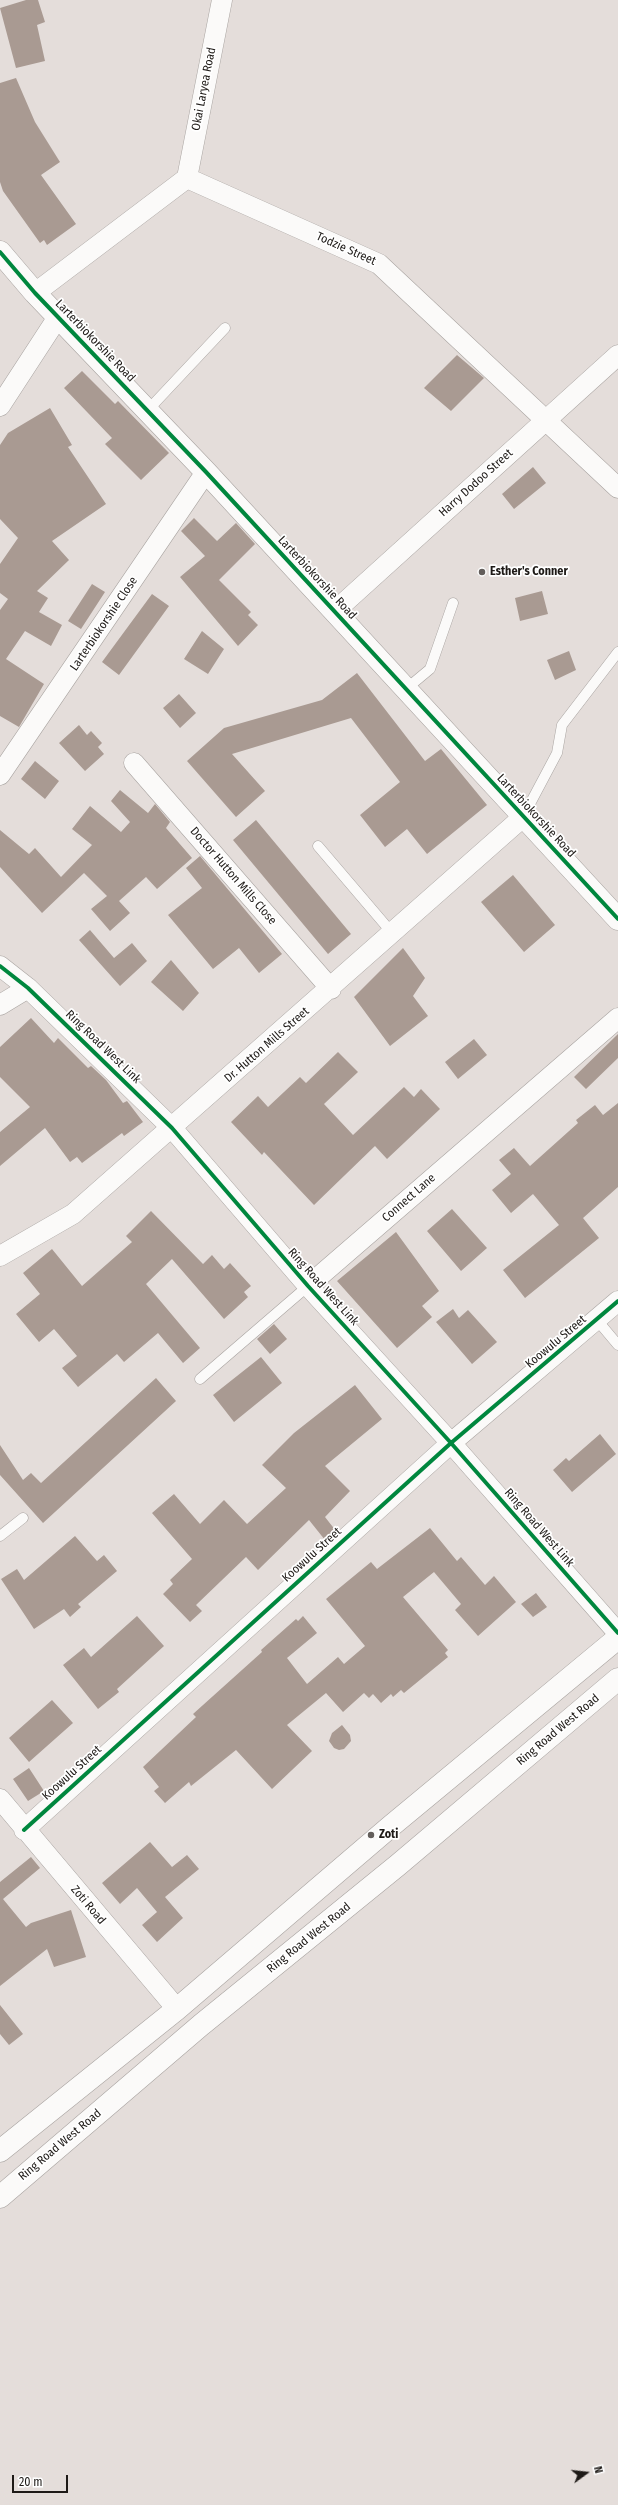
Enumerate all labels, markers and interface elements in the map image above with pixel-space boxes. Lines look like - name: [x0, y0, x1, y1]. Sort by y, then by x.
- street label: Okai Laryea Road: [189, 46, 219, 132]
- street label: Todzie Street: [314, 229, 378, 269]
- street label: Larterbiokorshie Road: [52, 297, 138, 385]
- street label: Harry Dodoo Street: [436, 446, 516, 520]
- street label: Larterbiokorshie Road: [275, 533, 359, 623]
- place label: Esther's Conner: [490, 565, 568, 579]
- marker: Esther's Conner: [477, 567, 487, 577]
- street label: Larterbiokorshie Close: [67, 574, 141, 674]
- street label: Larterbiokorshie Road: [494, 771, 578, 861]
- street label: Doctor Hutton Mills Close: [187, 824, 279, 928]
- street label: Dr. Hutton Mills Street: [222, 1004, 312, 1086]
- street label: Ring Road West Link: [62, 1007, 144, 1087]
- street label: Connect Lane: [379, 1171, 439, 1225]
- street label: Ring Road West Link: [285, 1245, 361, 1329]
- street label: Koowulu Street: [523, 1312, 589, 1372]
- street label: Ring Road West Link: [501, 1486, 577, 1570]
- street label: Koowulu Street: [279, 1525, 345, 1585]
- street label: Ring Road West Road: [514, 1691, 602, 1769]
- street label: Koowulu Street: [39, 1743, 105, 1803]
- place label: Zoti: [379, 1828, 398, 1842]
- marker: Zoti: [366, 1830, 376, 1840]
- street label: Zoti Road: [68, 1883, 108, 1927]
- street label: Ring Road West Road: [264, 1900, 354, 1976]
- street label: Ring Road West Road: [16, 2106, 104, 2184]
- north arrow: [566, 2453, 606, 2493]
- text: N: [591, 2465, 605, 2475]
- scale bar: [14, 2467, 70, 2493]
- text: 20 m: [19, 2475, 43, 2489]

